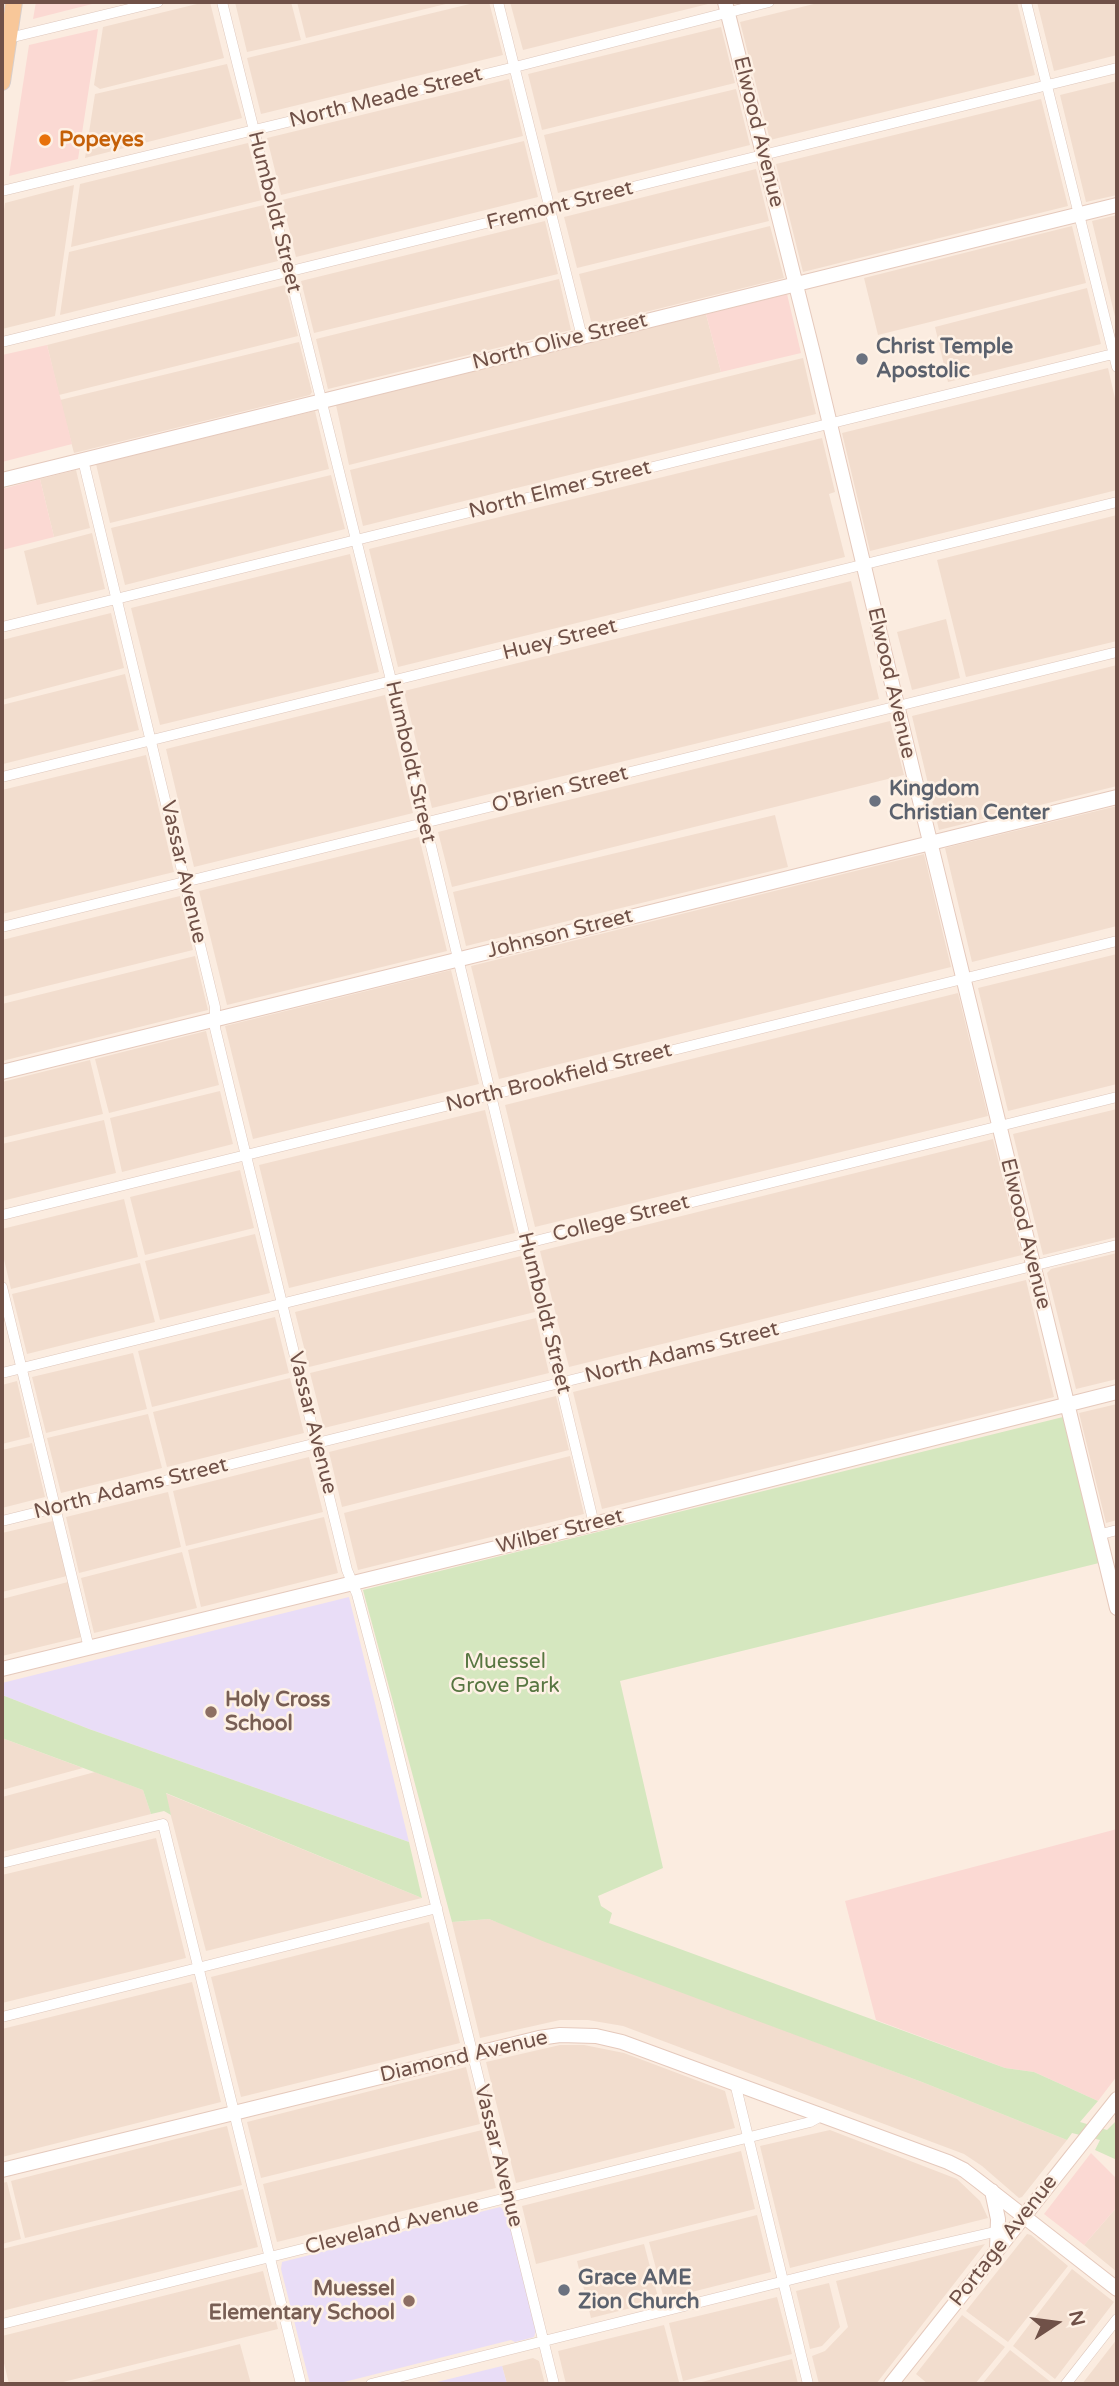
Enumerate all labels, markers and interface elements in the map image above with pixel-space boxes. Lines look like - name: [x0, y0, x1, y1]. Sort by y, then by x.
- street label: Elwood Avenue: [727, 54, 789, 210]
- street label: North Meade Street: [287, 62, 485, 134]
- place label: Popeyes: [59, 127, 144, 153]
- street label: Humboldt Street: [242, 129, 306, 295]
- marker: Popeyes: [37, 132, 53, 148]
- street label: Fremont Street: [484, 176, 636, 236]
- street label: North Olive Street: [470, 308, 650, 376]
- place label: Christ Temple Apostolic: [876, 334, 1013, 384]
- marker: Christ Temple Apostolic: [854, 351, 870, 367]
- street label: North Elmer Street: [466, 455, 654, 525]
- street label: Elwood Avenue: [861, 605, 921, 761]
- street label: Huey Street: [500, 614, 620, 666]
- street label: Humboldt Street: [379, 678, 441, 846]
- street label: O'Brien Street: [489, 761, 631, 819]
- place label: Kingdom Christian Center: [889, 776, 1049, 826]
- marker: Kingdom Christian Center: [867, 793, 883, 809]
- street label: Vassar Avenue: [154, 798, 212, 946]
- street label: Johnson Street: [485, 904, 635, 964]
- street label: North Brookfield Street: [443, 1038, 675, 1118]
- street label: Elwood Avenue: [994, 1156, 1056, 1312]
- street label: College Street: [550, 1190, 692, 1248]
- street label: Humboldt Street: [512, 1230, 576, 1396]
- street label: North Adams Street: [582, 1317, 782, 1389]
- street label: Vassar Avenue: [282, 1349, 342, 1497]
- street label: North Adams Street: [31, 1453, 231, 1525]
- street label: Wilber Street: [494, 1504, 626, 1560]
- park label: Muessel Grove Park: [450, 1649, 560, 1699]
- place label: Holy Cross School: [225, 1687, 330, 1737]
- marker: Holy Cross School: [203, 1704, 219, 1720]
- street label: Diamond Avenue: [378, 2025, 550, 2089]
- street label: Vassar Avenue: [468, 2082, 528, 2230]
- street label: Portage Avenue: [945, 2170, 1063, 2312]
- street label: Cleveland Avenue: [303, 2193, 481, 2261]
- place label: Grace AME Zion Church: [578, 2265, 699, 2315]
- place label: Muessel Elementary School: [208, 2276, 395, 2326]
- marker: Grace AME Zion Church: [556, 2282, 572, 2298]
- north arrow: [1021, 2288, 1091, 2358]
- marker: Muessel Elementary School: [401, 2293, 417, 2309]
- text: N: [1064, 2308, 1089, 2328]

